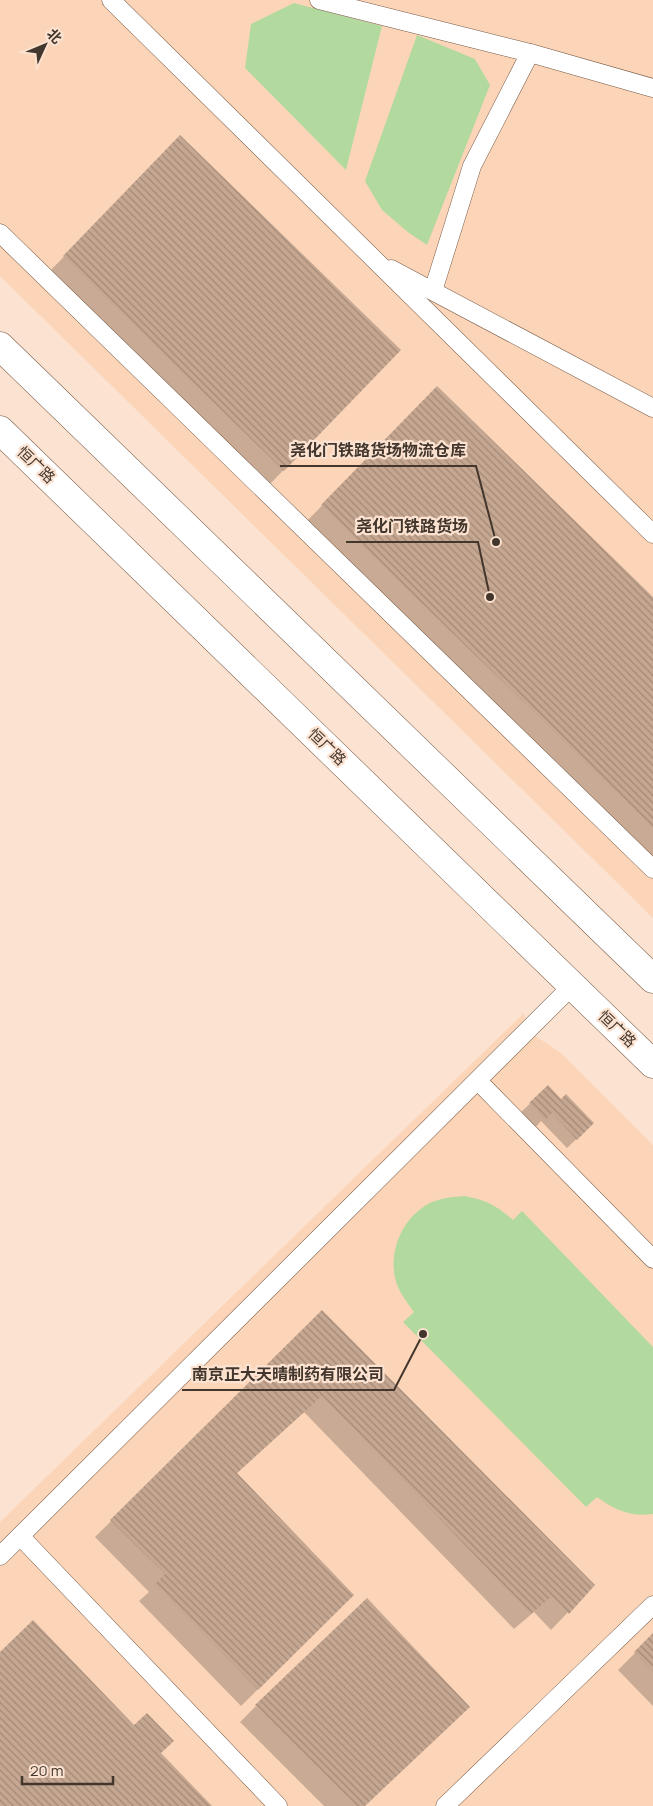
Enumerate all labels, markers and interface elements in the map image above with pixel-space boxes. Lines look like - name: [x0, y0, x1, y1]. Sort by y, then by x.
- north arrow: [20, 20, 70, 70]
- text: 北: [43, 24, 66, 47]
- callout: 尧化门铁路货场物流仓库: [280, 435, 476, 466]
- text: 尧化门铁路货场物流仓库: [290, 439, 466, 461]
- street label: 恒广路: [13, 441, 60, 488]
- callout: 尧化门铁路货场: [346, 511, 478, 542]
- text: 尧化门铁路货场: [356, 515, 468, 537]
- street label: 恒广路: [304, 723, 351, 770]
- street label: 恒广路: [594, 1005, 641, 1052]
- callout: 南京正大天晴制药有限公司: [182, 1359, 394, 1390]
- text: 南京正大天晴制药有限公司: [192, 1363, 384, 1385]
- scale bar: [22, 1754, 114, 1786]
- text: 20 m: [30, 1760, 63, 1781]

